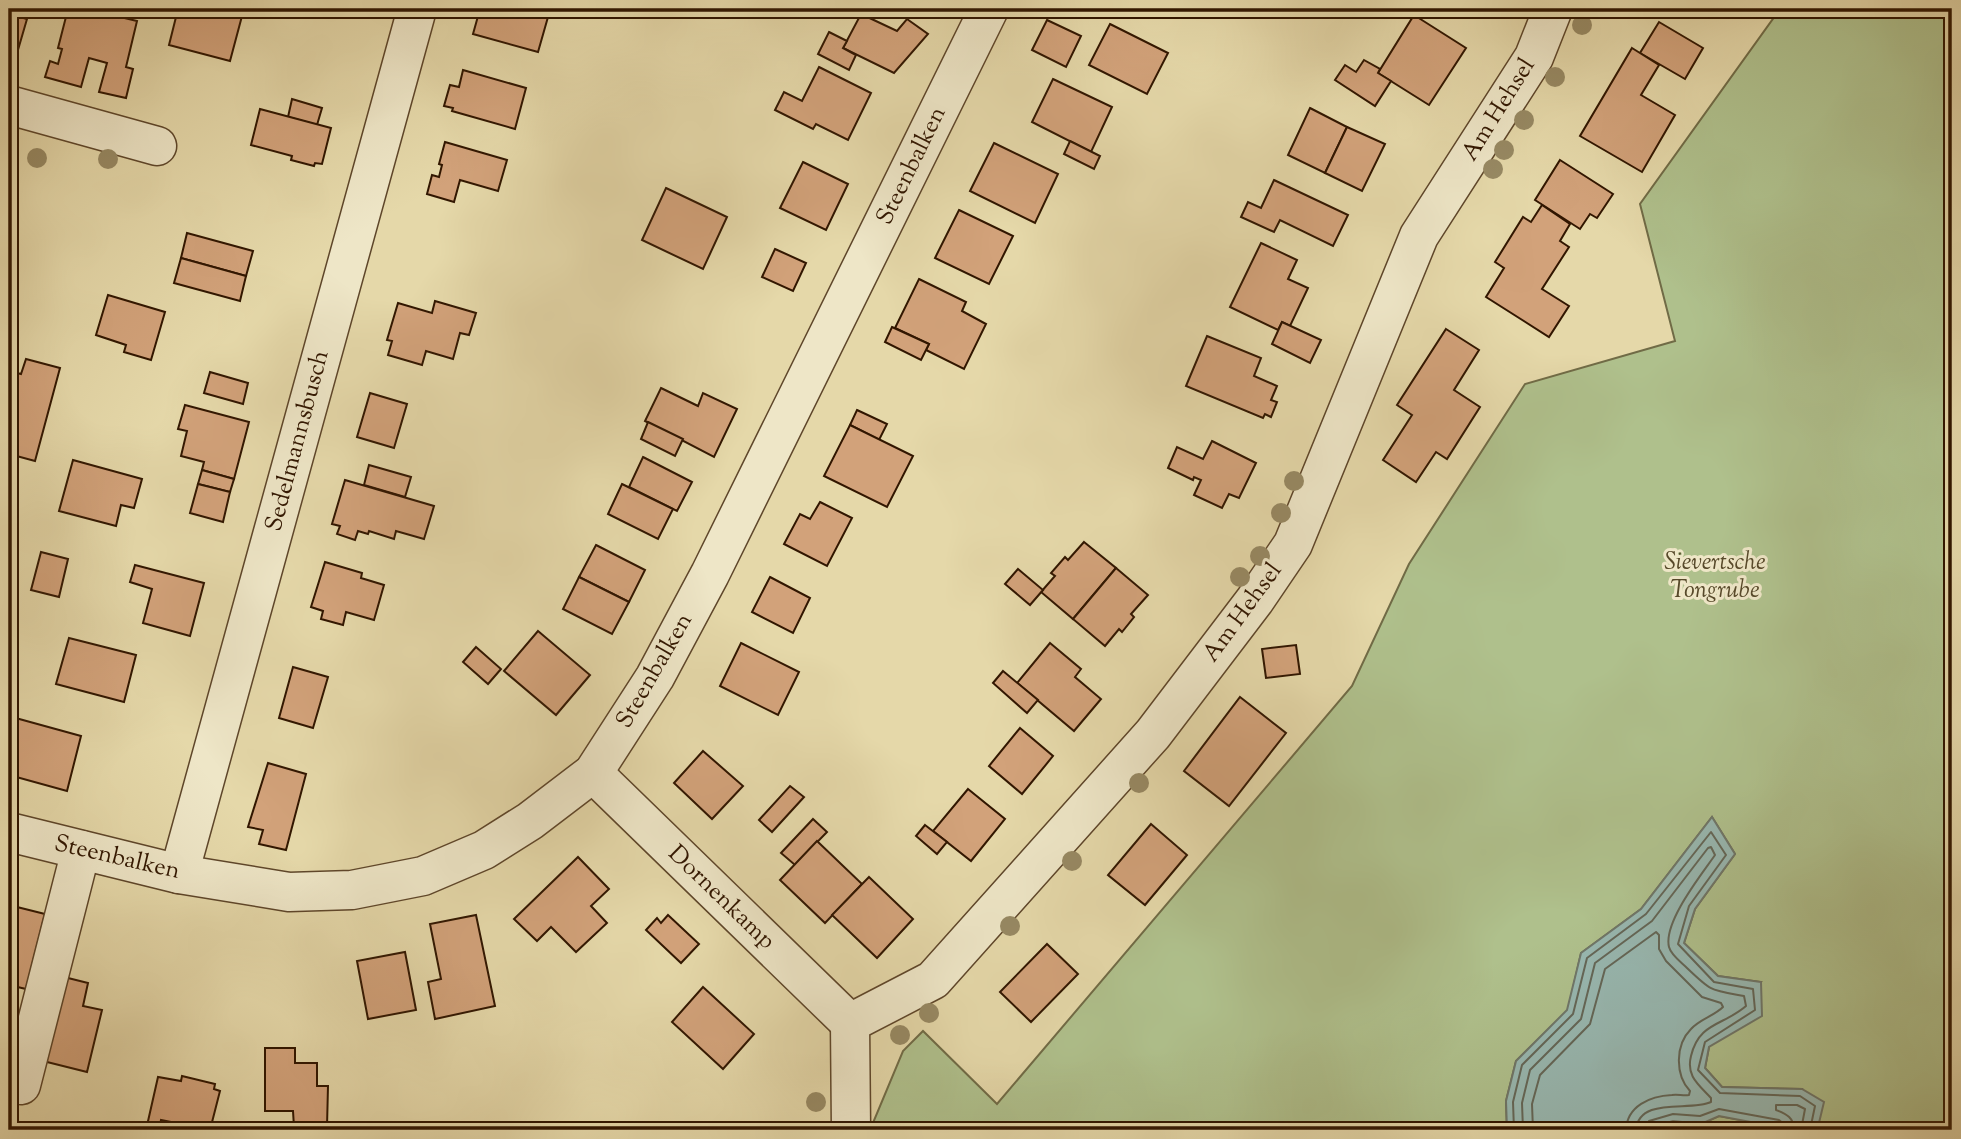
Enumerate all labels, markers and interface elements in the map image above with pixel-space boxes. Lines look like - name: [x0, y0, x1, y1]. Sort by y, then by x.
- street label: Am Hehsel: [1454, 52, 1544, 168]
- street label: Steenbalken: [869, 101, 955, 231]
- street label: Sedelmannsbusch: [257, 347, 339, 535]
- park label: Sievertsche Tongrube: [1664, 546, 1766, 608]
- street label: Am Hehsel: [1195, 556, 1291, 670]
- street label: Steenbalken: [608, 607, 702, 735]
- street label: Steenbalken: [51, 827, 183, 889]
- street label: Dornenkamp: [660, 838, 782, 958]

